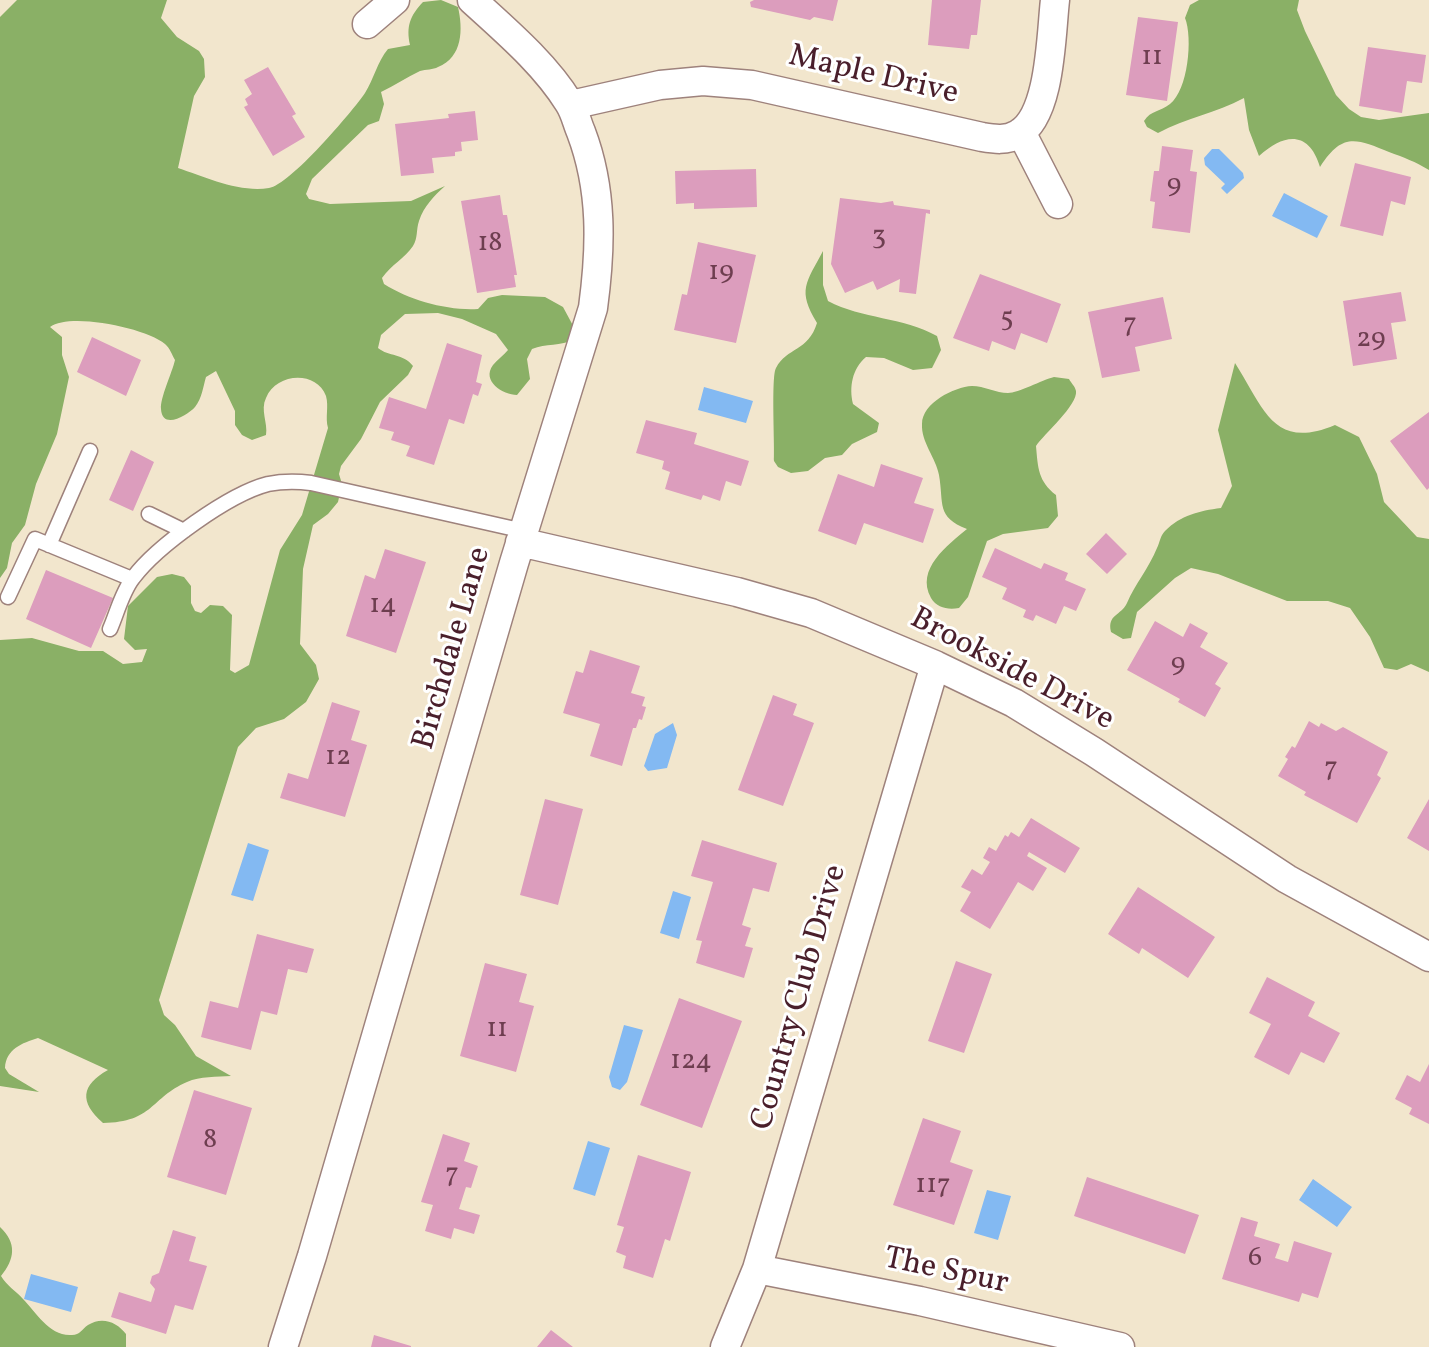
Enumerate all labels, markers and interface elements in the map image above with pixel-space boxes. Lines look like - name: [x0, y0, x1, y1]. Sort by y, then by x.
- street label: Maple Drive: [784, 39, 962, 115]
- house number: 11: [1141, 42, 1163, 76]
- house number: 9: [1167, 170, 1181, 204]
- house number: 3: [872, 222, 886, 256]
- house number: 18: [477, 228, 503, 262]
- house number: 19: [708, 257, 734, 291]
- house number: 5: [1000, 304, 1014, 338]
- house number: 7: [1123, 309, 1137, 343]
- house number: 29: [1356, 324, 1386, 358]
- street label: Birchdale Lane: [407, 543, 501, 755]
- house number: 14: [369, 590, 397, 624]
- street label: Brookside Drive: [902, 601, 1120, 741]
- house number: 9: [1171, 649, 1185, 683]
- house number: 12: [325, 742, 351, 776]
- house number: 7: [1324, 753, 1338, 787]
- street label: Country Club Drive: [745, 861, 857, 1135]
- house number: 11: [486, 1014, 508, 1048]
- house number: 124: [670, 1046, 712, 1080]
- house number: 8: [203, 1125, 217, 1159]
- house number: 7: [445, 1159, 459, 1193]
- house number: 117: [915, 1170, 951, 1204]
- street label: The Spur: [880, 1241, 1012, 1305]
- house number: 6: [1248, 1243, 1262, 1277]

